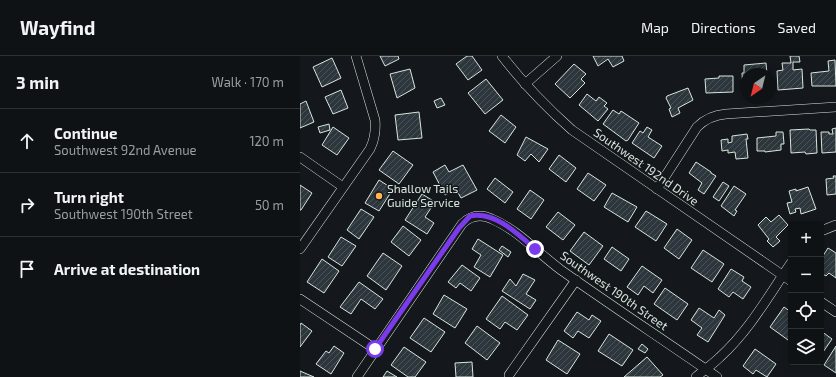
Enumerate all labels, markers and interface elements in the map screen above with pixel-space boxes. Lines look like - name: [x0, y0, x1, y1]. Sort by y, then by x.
- text: Wayfind: [20, 16, 95, 39]
- text: Map: [641, 19, 669, 36]
- text: Directions: [691, 19, 756, 36]
- text: Saved: [778, 19, 816, 36]
- north arrow: [740, 68, 776, 104]
- text: 3 min: [16, 72, 59, 92]
- text: Walk · 170 m: [212, 74, 284, 90]
- text: Continue: [54, 124, 117, 142]
- street label: Southwest 192nd Drive: [591, 125, 702, 208]
- icon: ahead: [16, 130, 38, 152]
- text: 120 m: [249, 133, 284, 149]
- text: Southwest 92nd Avenue: [54, 142, 197, 158]
- place label: Shallow Tails Guide Service: [387, 181, 460, 209]
- text: Turn right: [54, 188, 124, 206]
- marker: Shallow Tails Guide Service: [374, 191, 384, 201]
- icon: right: [16, 194, 38, 216]
- text: 50 m: [255, 197, 284, 213]
- text: Southwest 190th Street: [54, 206, 193, 222]
- map controls: [788, 221, 824, 365]
- button: +: [788, 221, 824, 257]
- route end: [526, 240, 544, 258]
- street label: Southwest 190th Street: [558, 248, 671, 333]
- button: −: [788, 257, 824, 293]
- icon: arrive: [16, 258, 38, 280]
- text: Arrive at destination: [54, 260, 200, 278]
- button: locate: [788, 293, 824, 329]
- button: layers: [788, 329, 824, 365]
- route start: [366, 340, 384, 358]

